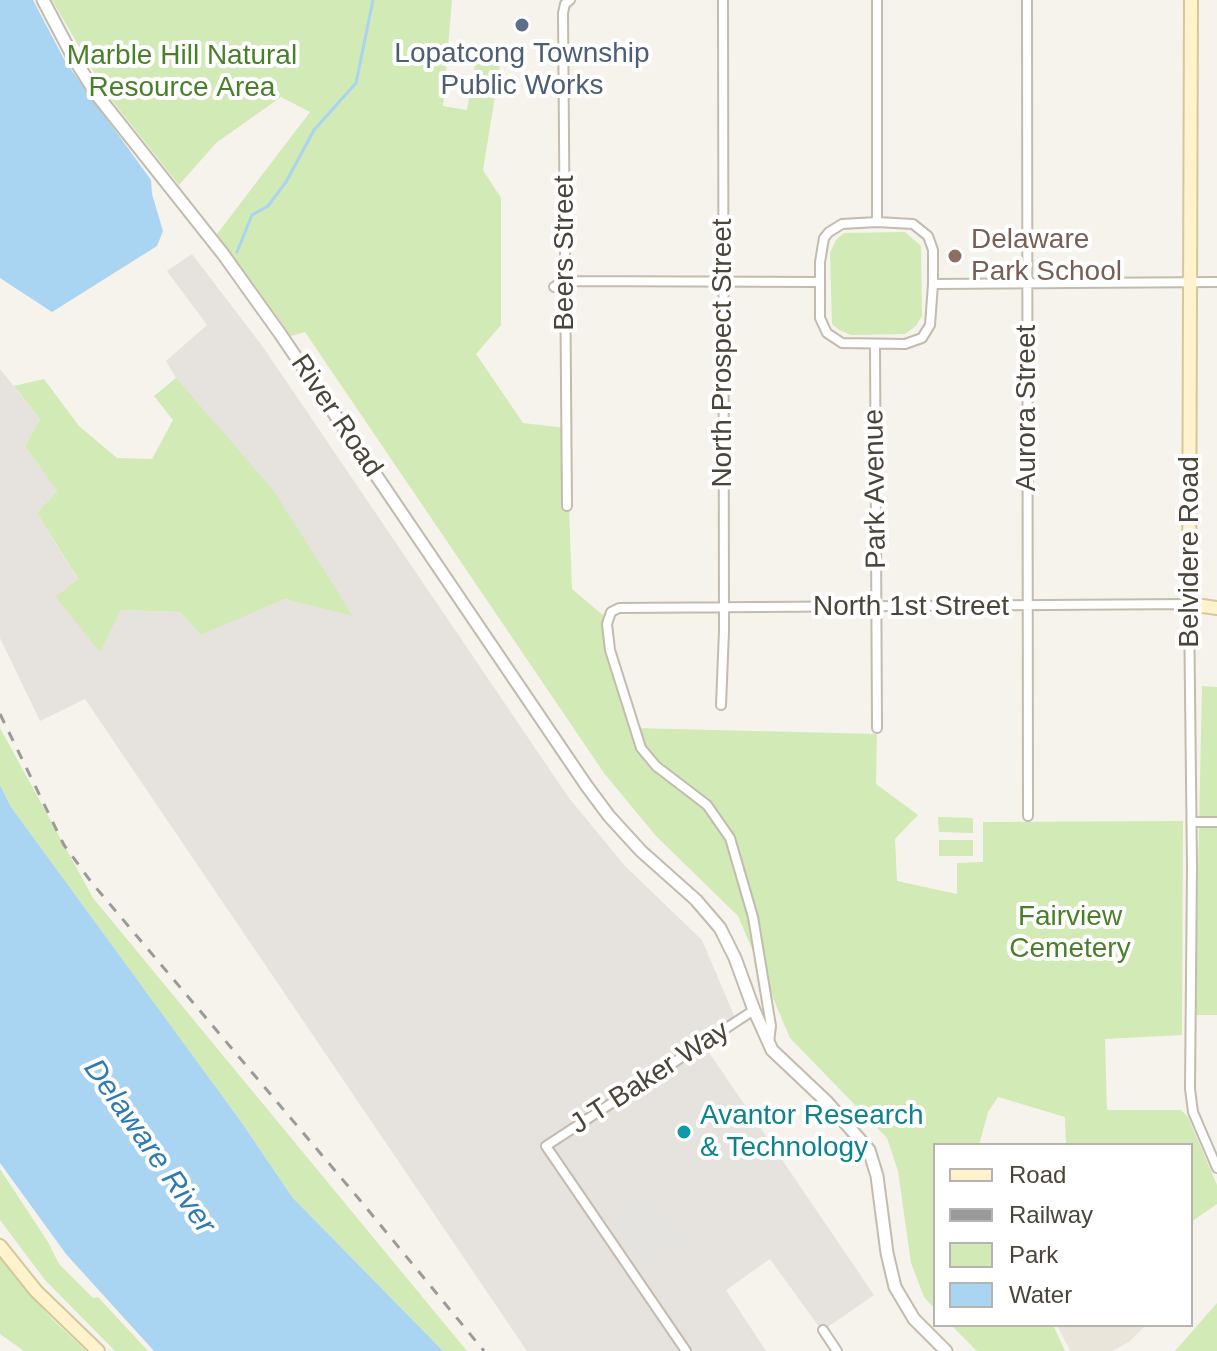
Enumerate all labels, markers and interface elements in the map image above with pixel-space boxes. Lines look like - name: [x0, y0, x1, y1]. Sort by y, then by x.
- marker: Lopatcong Township Public Works: [513, 16, 531, 34]
- place label: Lopatcong Township Public Works: [394, 37, 650, 103]
- park label: Marble Hill Natural Resource Area: [67, 39, 297, 105]
- street label: Beers Street: [548, 175, 582, 331]
- street label: North Prospect Street: [706, 218, 740, 488]
- place label: Delaware Park School: [971, 223, 1122, 289]
- marker: Delaware Park School: [946, 247, 964, 265]
- street label: Aurora Street: [1010, 325, 1044, 491]
- street label: River Road: [283, 349, 389, 483]
- street label: Park Avenue: [858, 409, 894, 569]
- street label: Belvidere Road: [1173, 456, 1207, 648]
- street label: North 1st Street: [813, 590, 1009, 624]
- park label: Fairview Cemetery: [1009, 900, 1131, 966]
- street label: J T Baker Way: [564, 1014, 736, 1142]
- water label: Delaware River: [75, 1053, 223, 1241]
- place label: Avantor Research & Technology: [700, 1099, 924, 1165]
- marker: Avantor Research & Technology: [675, 1123, 693, 1141]
- legend: [933, 1143, 1193, 1327]
- text: Road: [1009, 1161, 1066, 1188]
- text: Railway: [1009, 1201, 1093, 1228]
- text: Park: [1009, 1241, 1058, 1268]
- text: Water: [1009, 1281, 1072, 1308]

